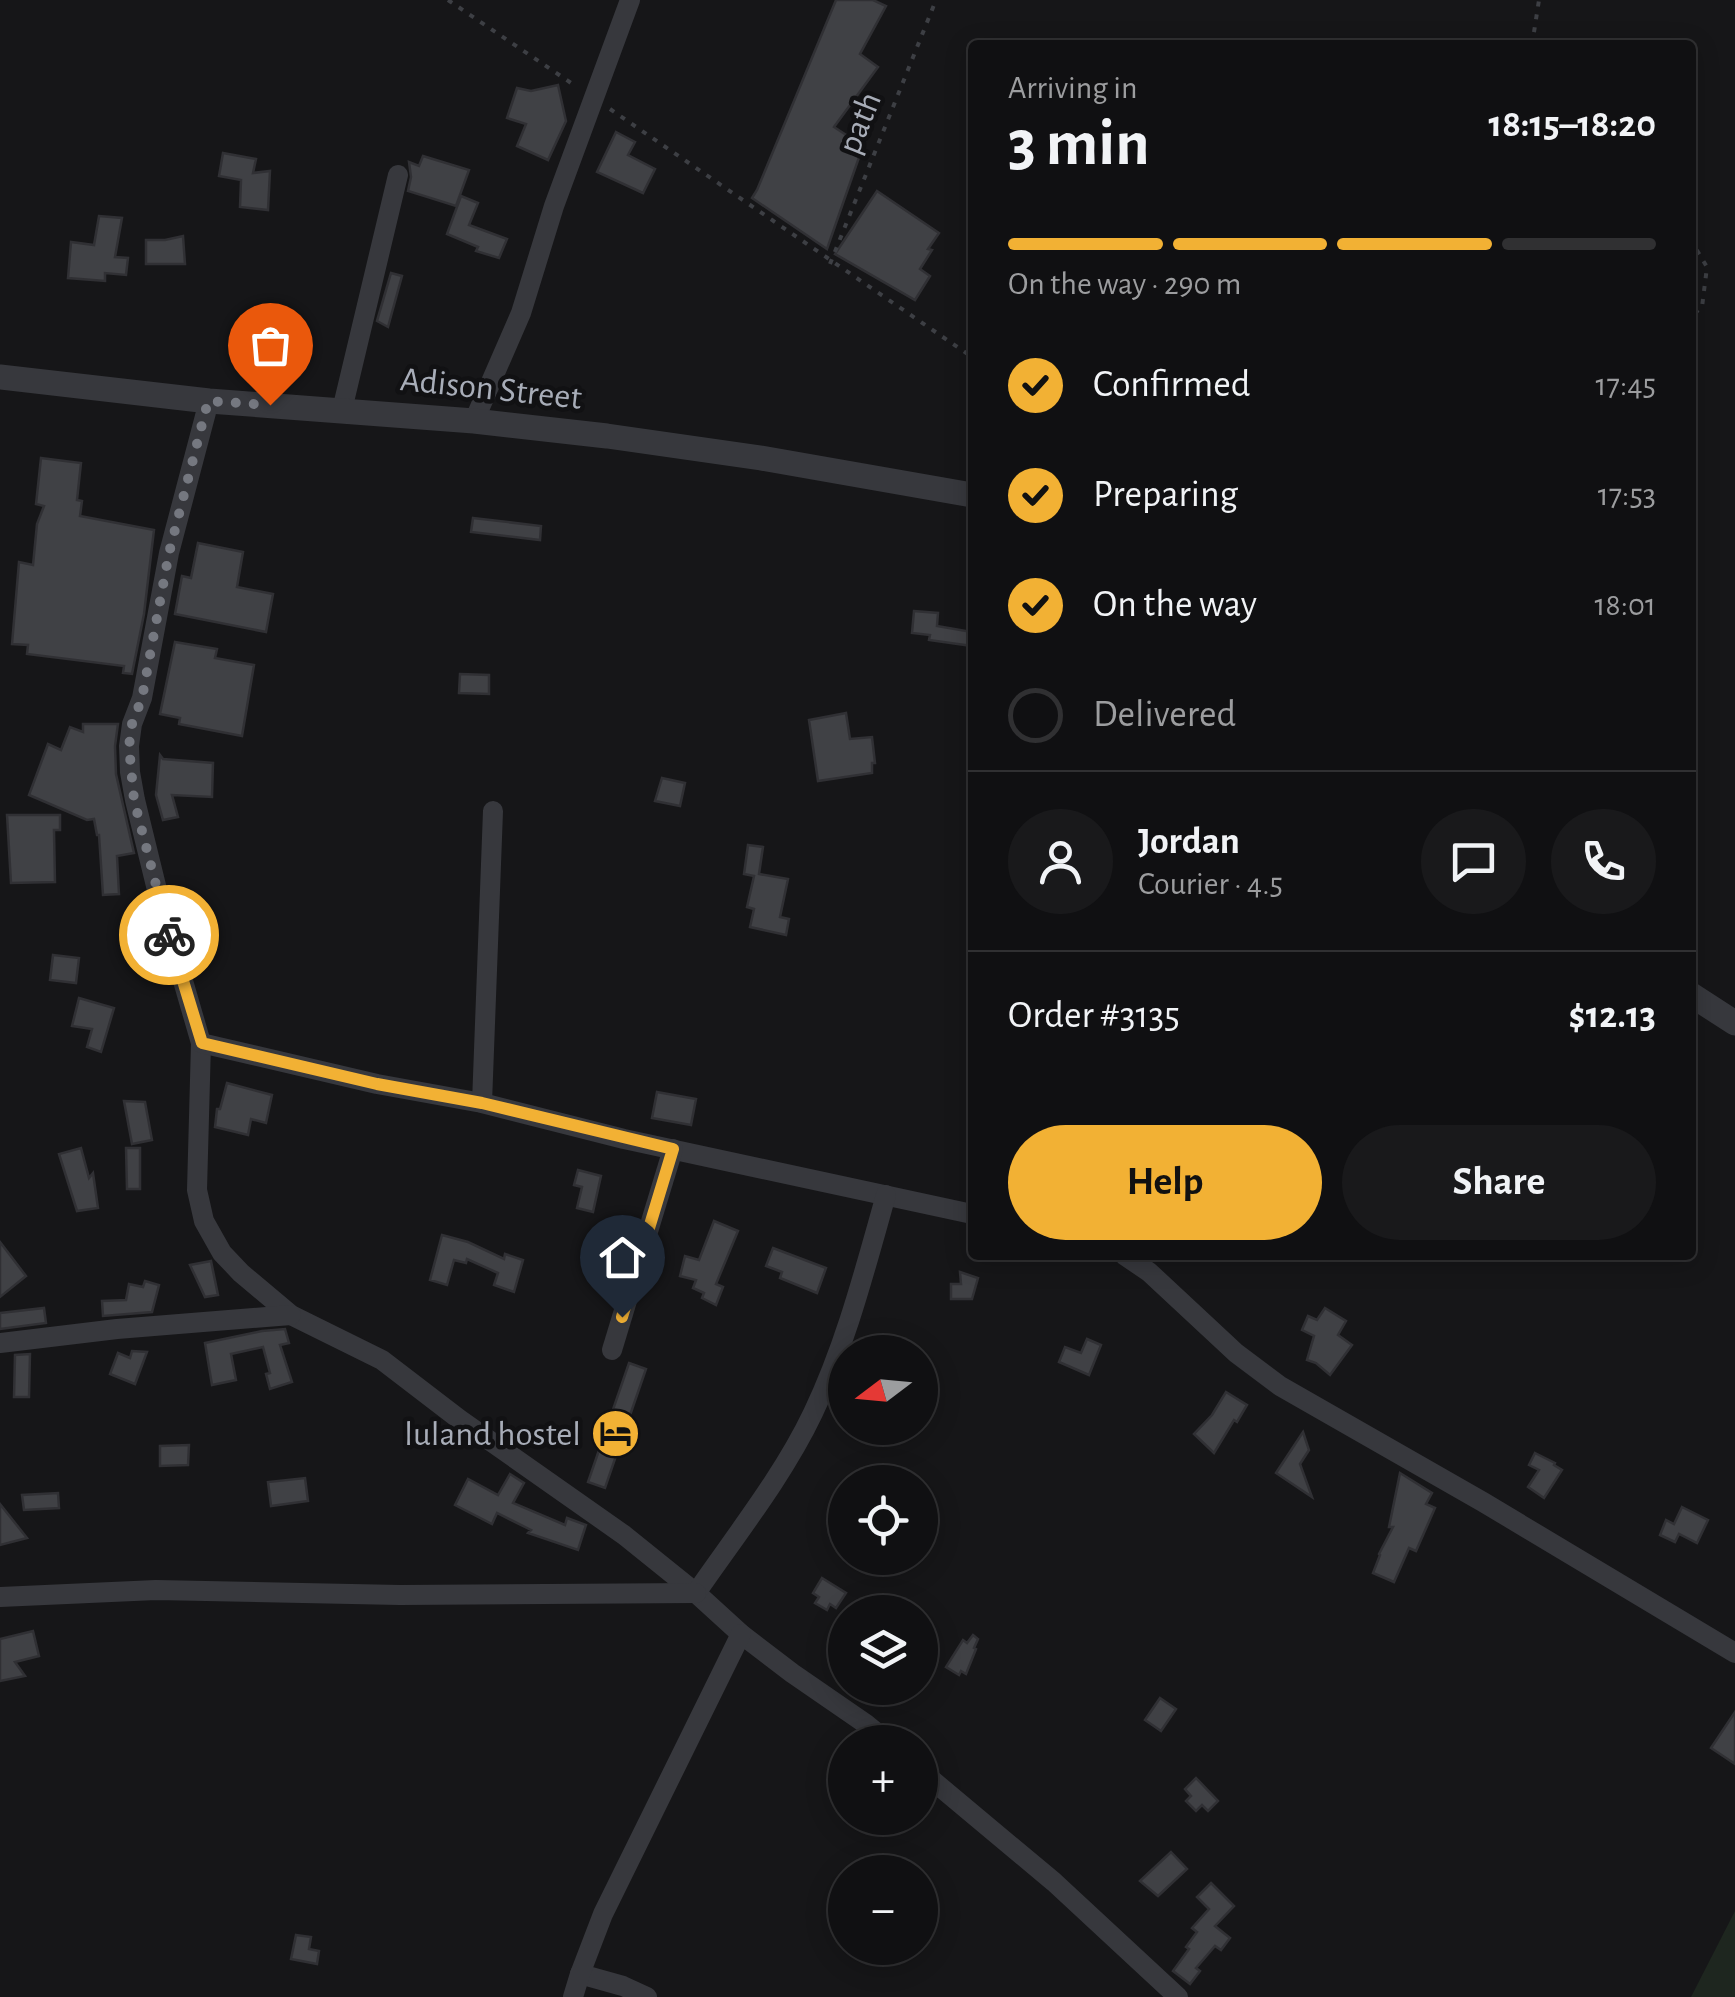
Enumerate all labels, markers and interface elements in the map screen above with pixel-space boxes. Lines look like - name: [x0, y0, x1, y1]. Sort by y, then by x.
- text: Arriving in: [1008, 72, 1137, 104]
- street label: path: [832, 87, 888, 159]
- text: 18:15–18:20: [1488, 106, 1656, 144]
- text: 3 min: [1008, 112, 1150, 177]
- text: On the way · 290 m: [1008, 268, 1241, 300]
- pin: [228, 303, 313, 406]
- icon: bag: [243, 318, 298, 373]
- icon: check: [1008, 358, 1063, 413]
- street label: Adison Street: [399, 362, 583, 416]
- text: Confirmed: [1093, 366, 1250, 404]
- text: 17:45: [1596, 369, 1656, 401]
- icon: check: [1008, 468, 1063, 523]
- text: Preparing: [1093, 476, 1238, 514]
- text: 17:53: [1598, 479, 1656, 511]
- icon: check: [1008, 578, 1063, 633]
- text: On the way: [1093, 586, 1257, 624]
- text: 18:01: [1595, 589, 1656, 621]
- text: Delivered: [1093, 696, 1236, 734]
- button: person: [1008, 809, 1113, 914]
- button: chat: [1421, 809, 1526, 914]
- button: phone: [1551, 809, 1656, 914]
- text: Jordan: [1138, 823, 1240, 861]
- text: Courier · 4.5: [1138, 868, 1283, 900]
- courier: [119, 885, 219, 985]
- icon: bike: [142, 908, 197, 963]
- text: Order #3135: [1008, 997, 1180, 1035]
- text: $12.13: [1569, 997, 1656, 1035]
- button: Help: [1008, 1125, 1322, 1240]
- button: Share: [1342, 1125, 1656, 1240]
- pin: [580, 1215, 665, 1318]
- icon: home: [595, 1230, 650, 1285]
- north arrow: [828, 1335, 938, 1445]
- map controls: [828, 1335, 938, 1965]
- hotel icon: luland hostel: [590, 1408, 642, 1460]
- place label: luland hostel: [404, 1417, 581, 1452]
- button: locate: [828, 1465, 938, 1575]
- button: layers: [828, 1595, 938, 1705]
- button: +: [828, 1725, 938, 1835]
- button: −: [828, 1855, 938, 1965]

